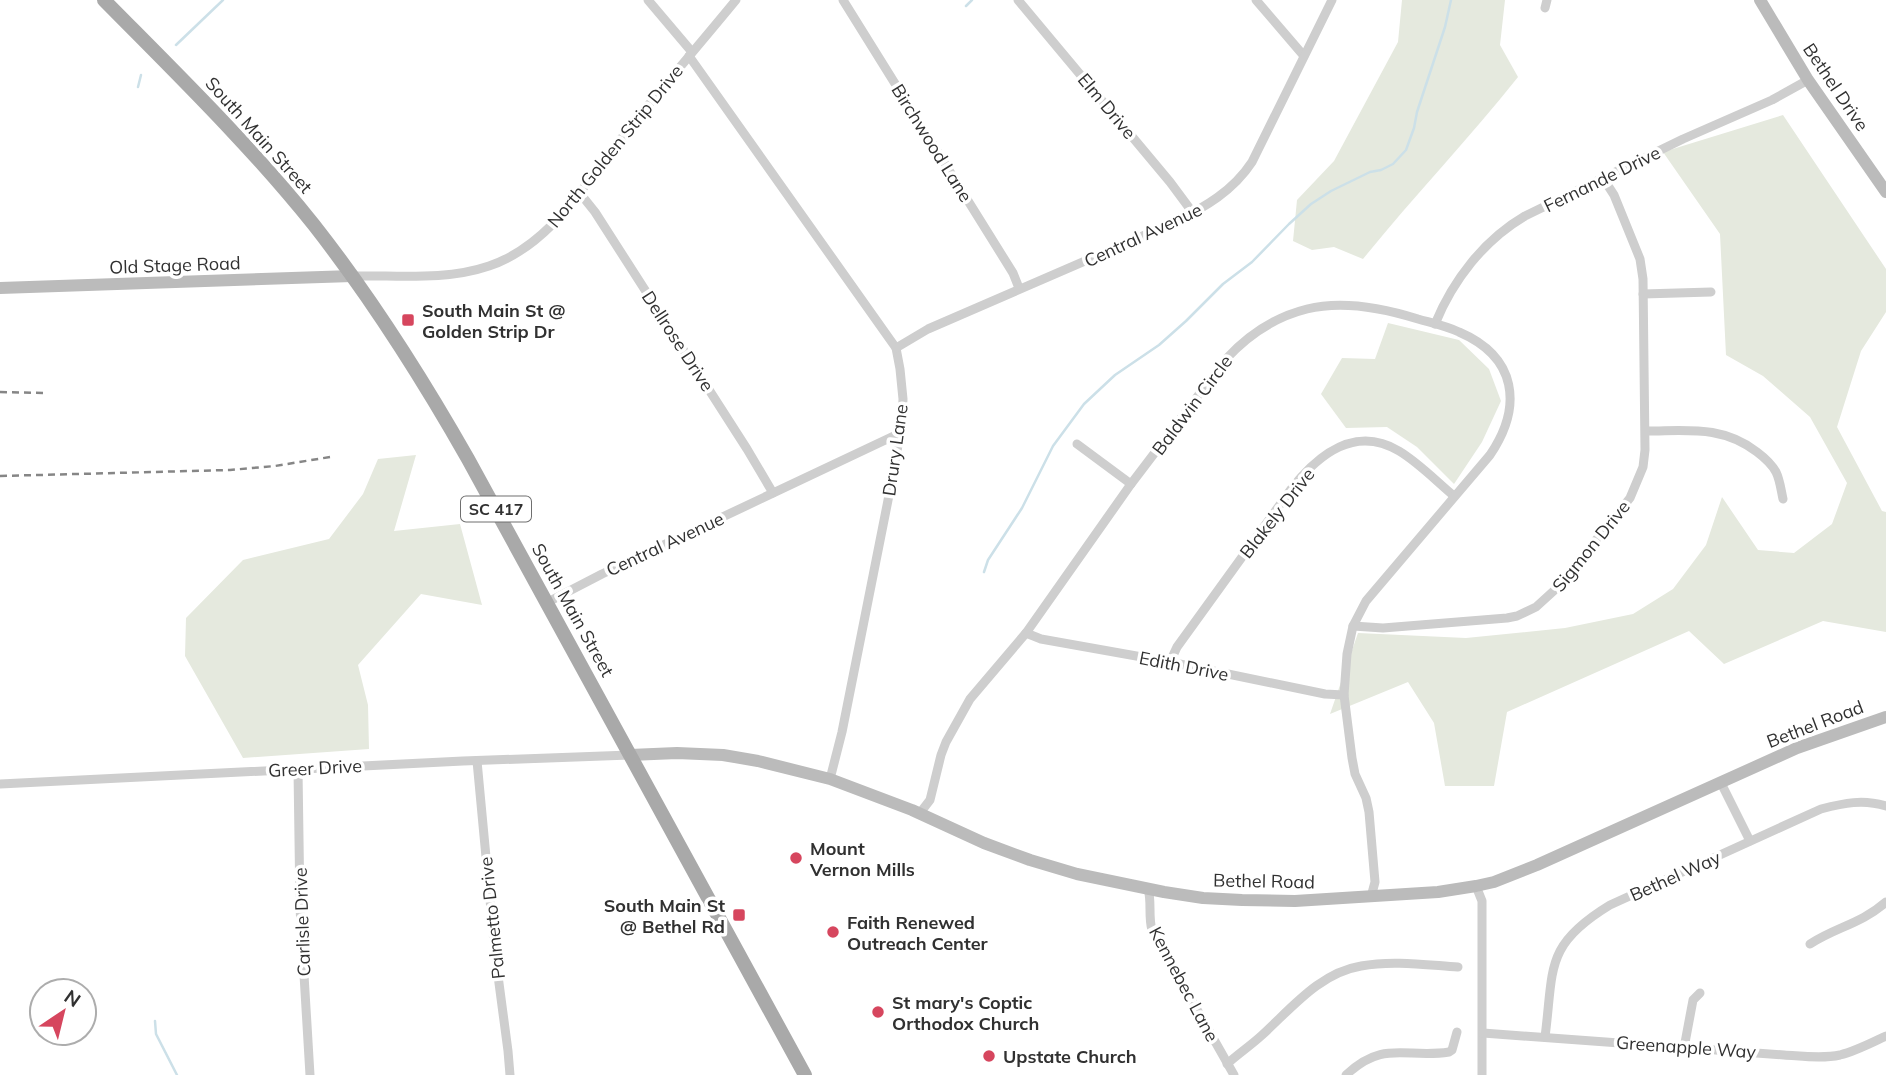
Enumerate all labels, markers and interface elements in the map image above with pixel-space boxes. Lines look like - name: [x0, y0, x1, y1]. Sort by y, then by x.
- street label: Bethel Drive: [1798, 39, 1874, 135]
- street label: North Golden Strip Drive: [542, 60, 688, 232]
- street label: Elm Drive: [1073, 68, 1141, 144]
- street label: South Main Street: [201, 72, 317, 198]
- street label: Birchwood Lane: [887, 80, 977, 206]
- street label: Fernande Drive: [1540, 141, 1664, 217]
- street label: Central Avenue: [1080, 198, 1206, 272]
- street label: Old Stage Road: [109, 251, 241, 279]
- street label: Dellrose Drive: [637, 286, 719, 396]
- place label: South Main St @ Golden Strip Dr: [422, 299, 566, 343]
- marker: South Main St @ Golden Strip Dr: [400, 312, 416, 328]
- street label: Baldwin Circle: [1147, 350, 1237, 460]
- street label: Drury Lane: [877, 403, 913, 497]
- street label: Blakely Drive: [1235, 463, 1319, 563]
- road number: SC 417: [461, 496, 531, 522]
- street label: Sigmon Drive: [1547, 496, 1635, 596]
- street label: Central Avenue: [602, 507, 728, 581]
- street label: South Main Street: [527, 539, 619, 681]
- street label: Edith Drive: [1137, 646, 1231, 686]
- street label: Bethel Road: [1763, 695, 1867, 753]
- street label: Greer Drive: [268, 754, 362, 782]
- place label: Mount Vernon Mills: [809, 837, 915, 881]
- street label: Bethel Way: [1626, 846, 1724, 906]
- marker: Mount Vernon Mills: [788, 850, 804, 866]
- street label: Palmetto Drive: [474, 856, 510, 980]
- street label: Carlisle Drive: [289, 867, 315, 977]
- street label: Bethel Road: [1213, 869, 1315, 893]
- place label: South Main St @ Bethel Rd: [604, 894, 725, 938]
- marker: South Main St @ Bethel Rd: [731, 907, 747, 923]
- place label: Faith Renewed Outreach Center: [847, 911, 989, 955]
- street label: Kennebec Lane: [1144, 923, 1224, 1045]
- marker: Faith Renewed Outreach Center: [825, 924, 841, 940]
- north arrow: [28, 977, 98, 1047]
- text: N: [60, 984, 86, 1012]
- place label: St mary's Coptic Orthodox Church: [892, 991, 1039, 1035]
- marker: St mary's Coptic Orthodox Church: [870, 1004, 886, 1020]
- street label: Greenapple Way: [1615, 1031, 1757, 1063]
- place label: Upstate Church: [1003, 1045, 1137, 1068]
- marker: Upstate Church: [981, 1048, 997, 1064]

